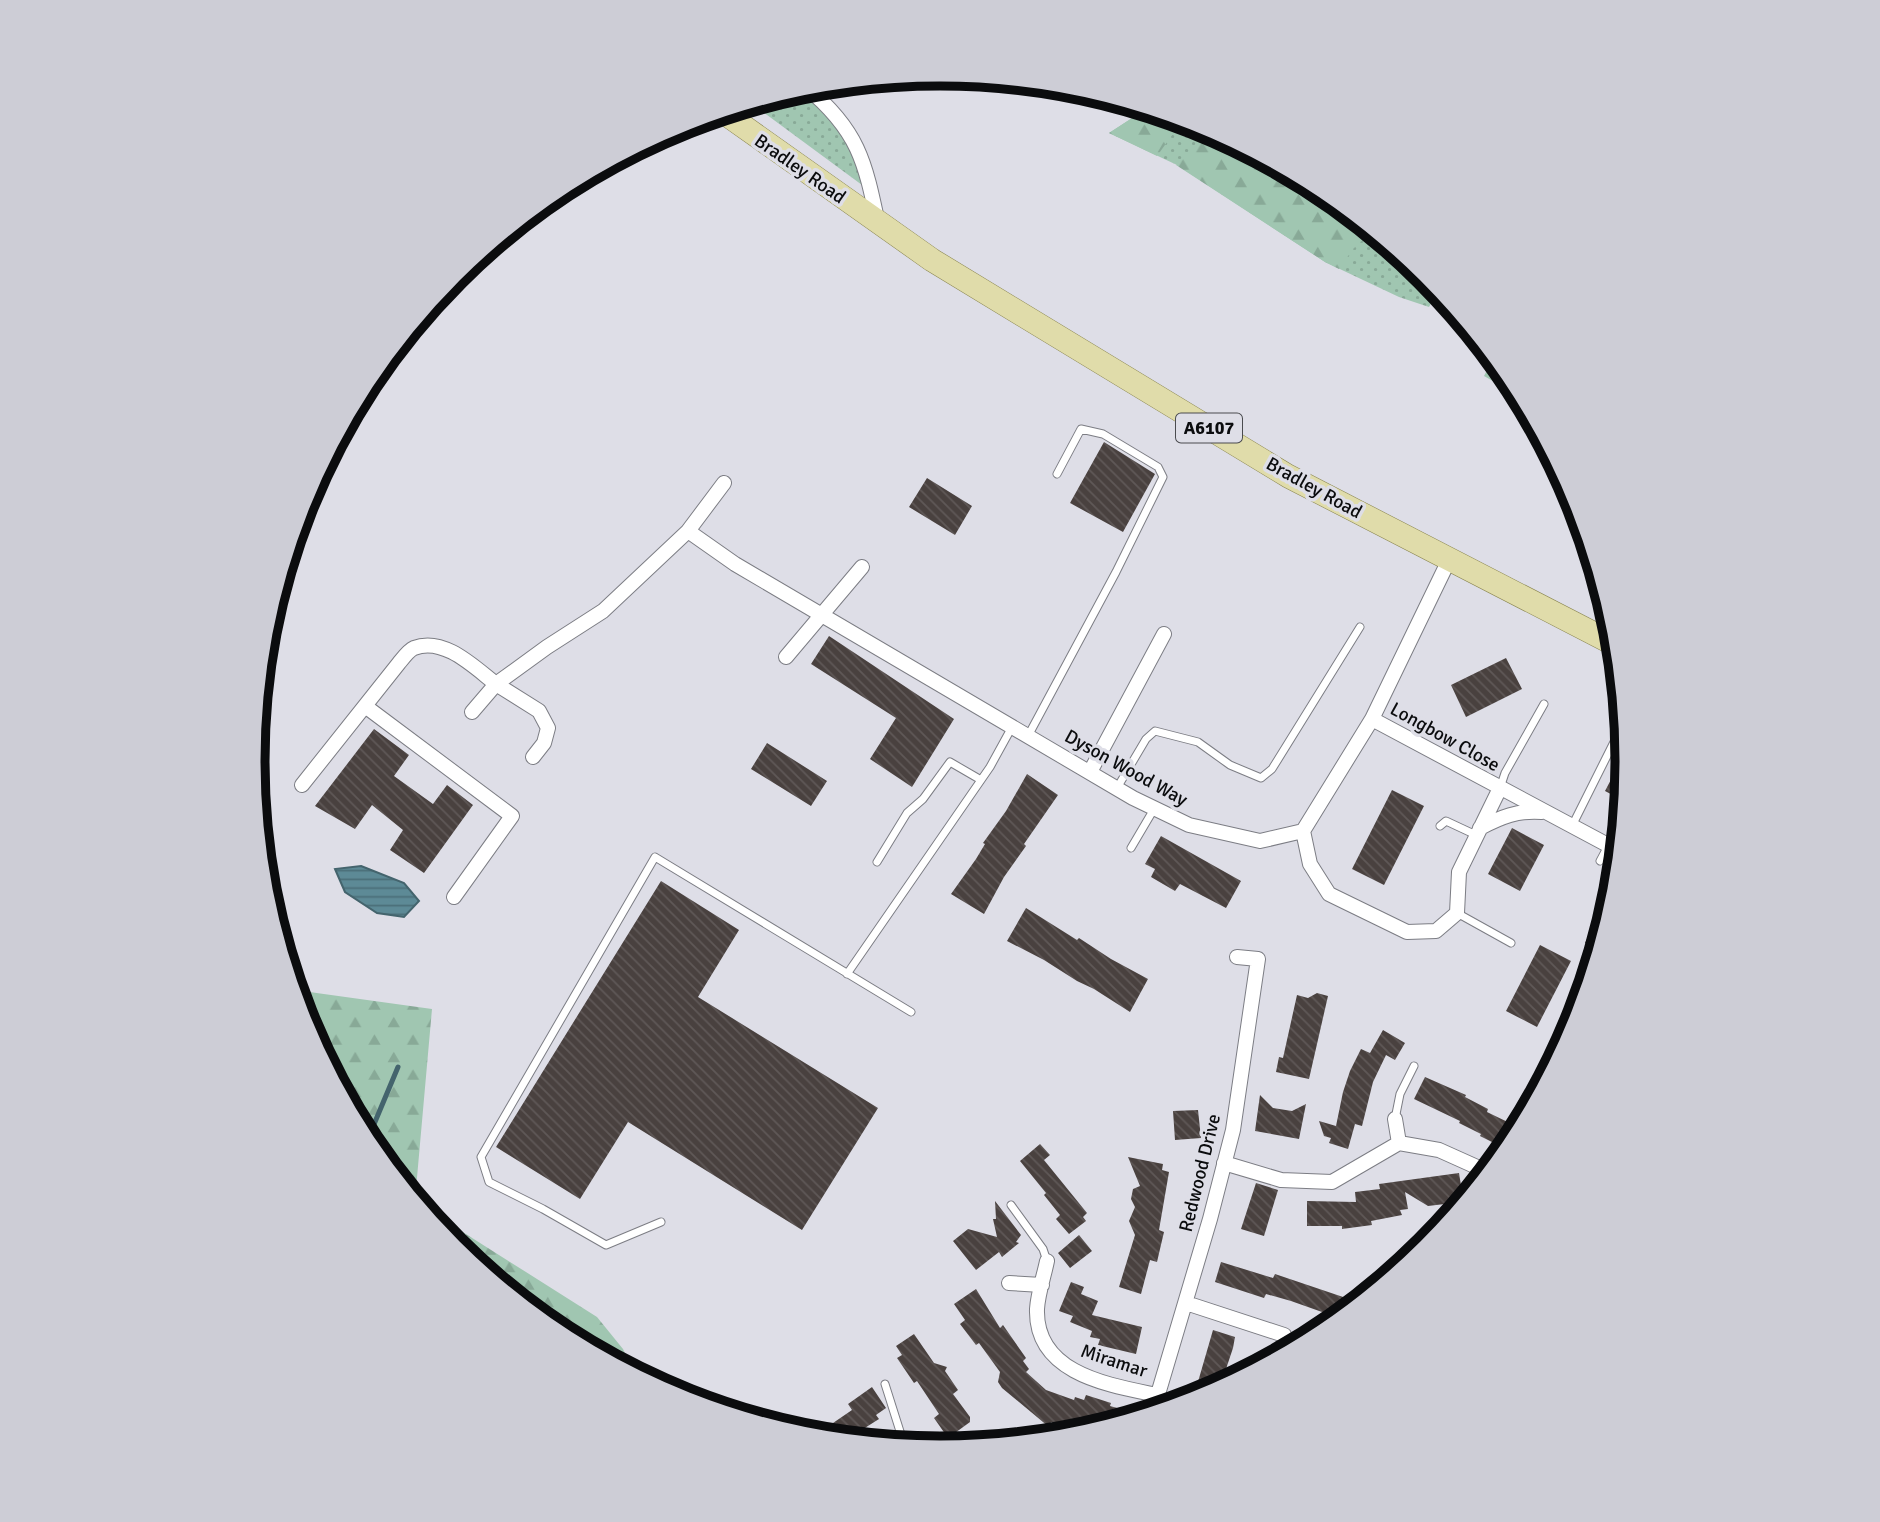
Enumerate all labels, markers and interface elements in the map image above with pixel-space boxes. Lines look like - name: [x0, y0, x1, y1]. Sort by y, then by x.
- street label: Bradley Road: [750, 129, 850, 209]
- road number: A6107: [1176, 414, 1242, 442]
- street label: Bradley Road: [1262, 452, 1366, 524]
- street label: Longbow Close: [1386, 697, 1504, 777]
- street label: Dyson Wood Way: [1060, 724, 1192, 812]
- street label: Redwood Drive: [1174, 1112, 1226, 1234]
- street label: Miramar: [1078, 1339, 1150, 1383]

